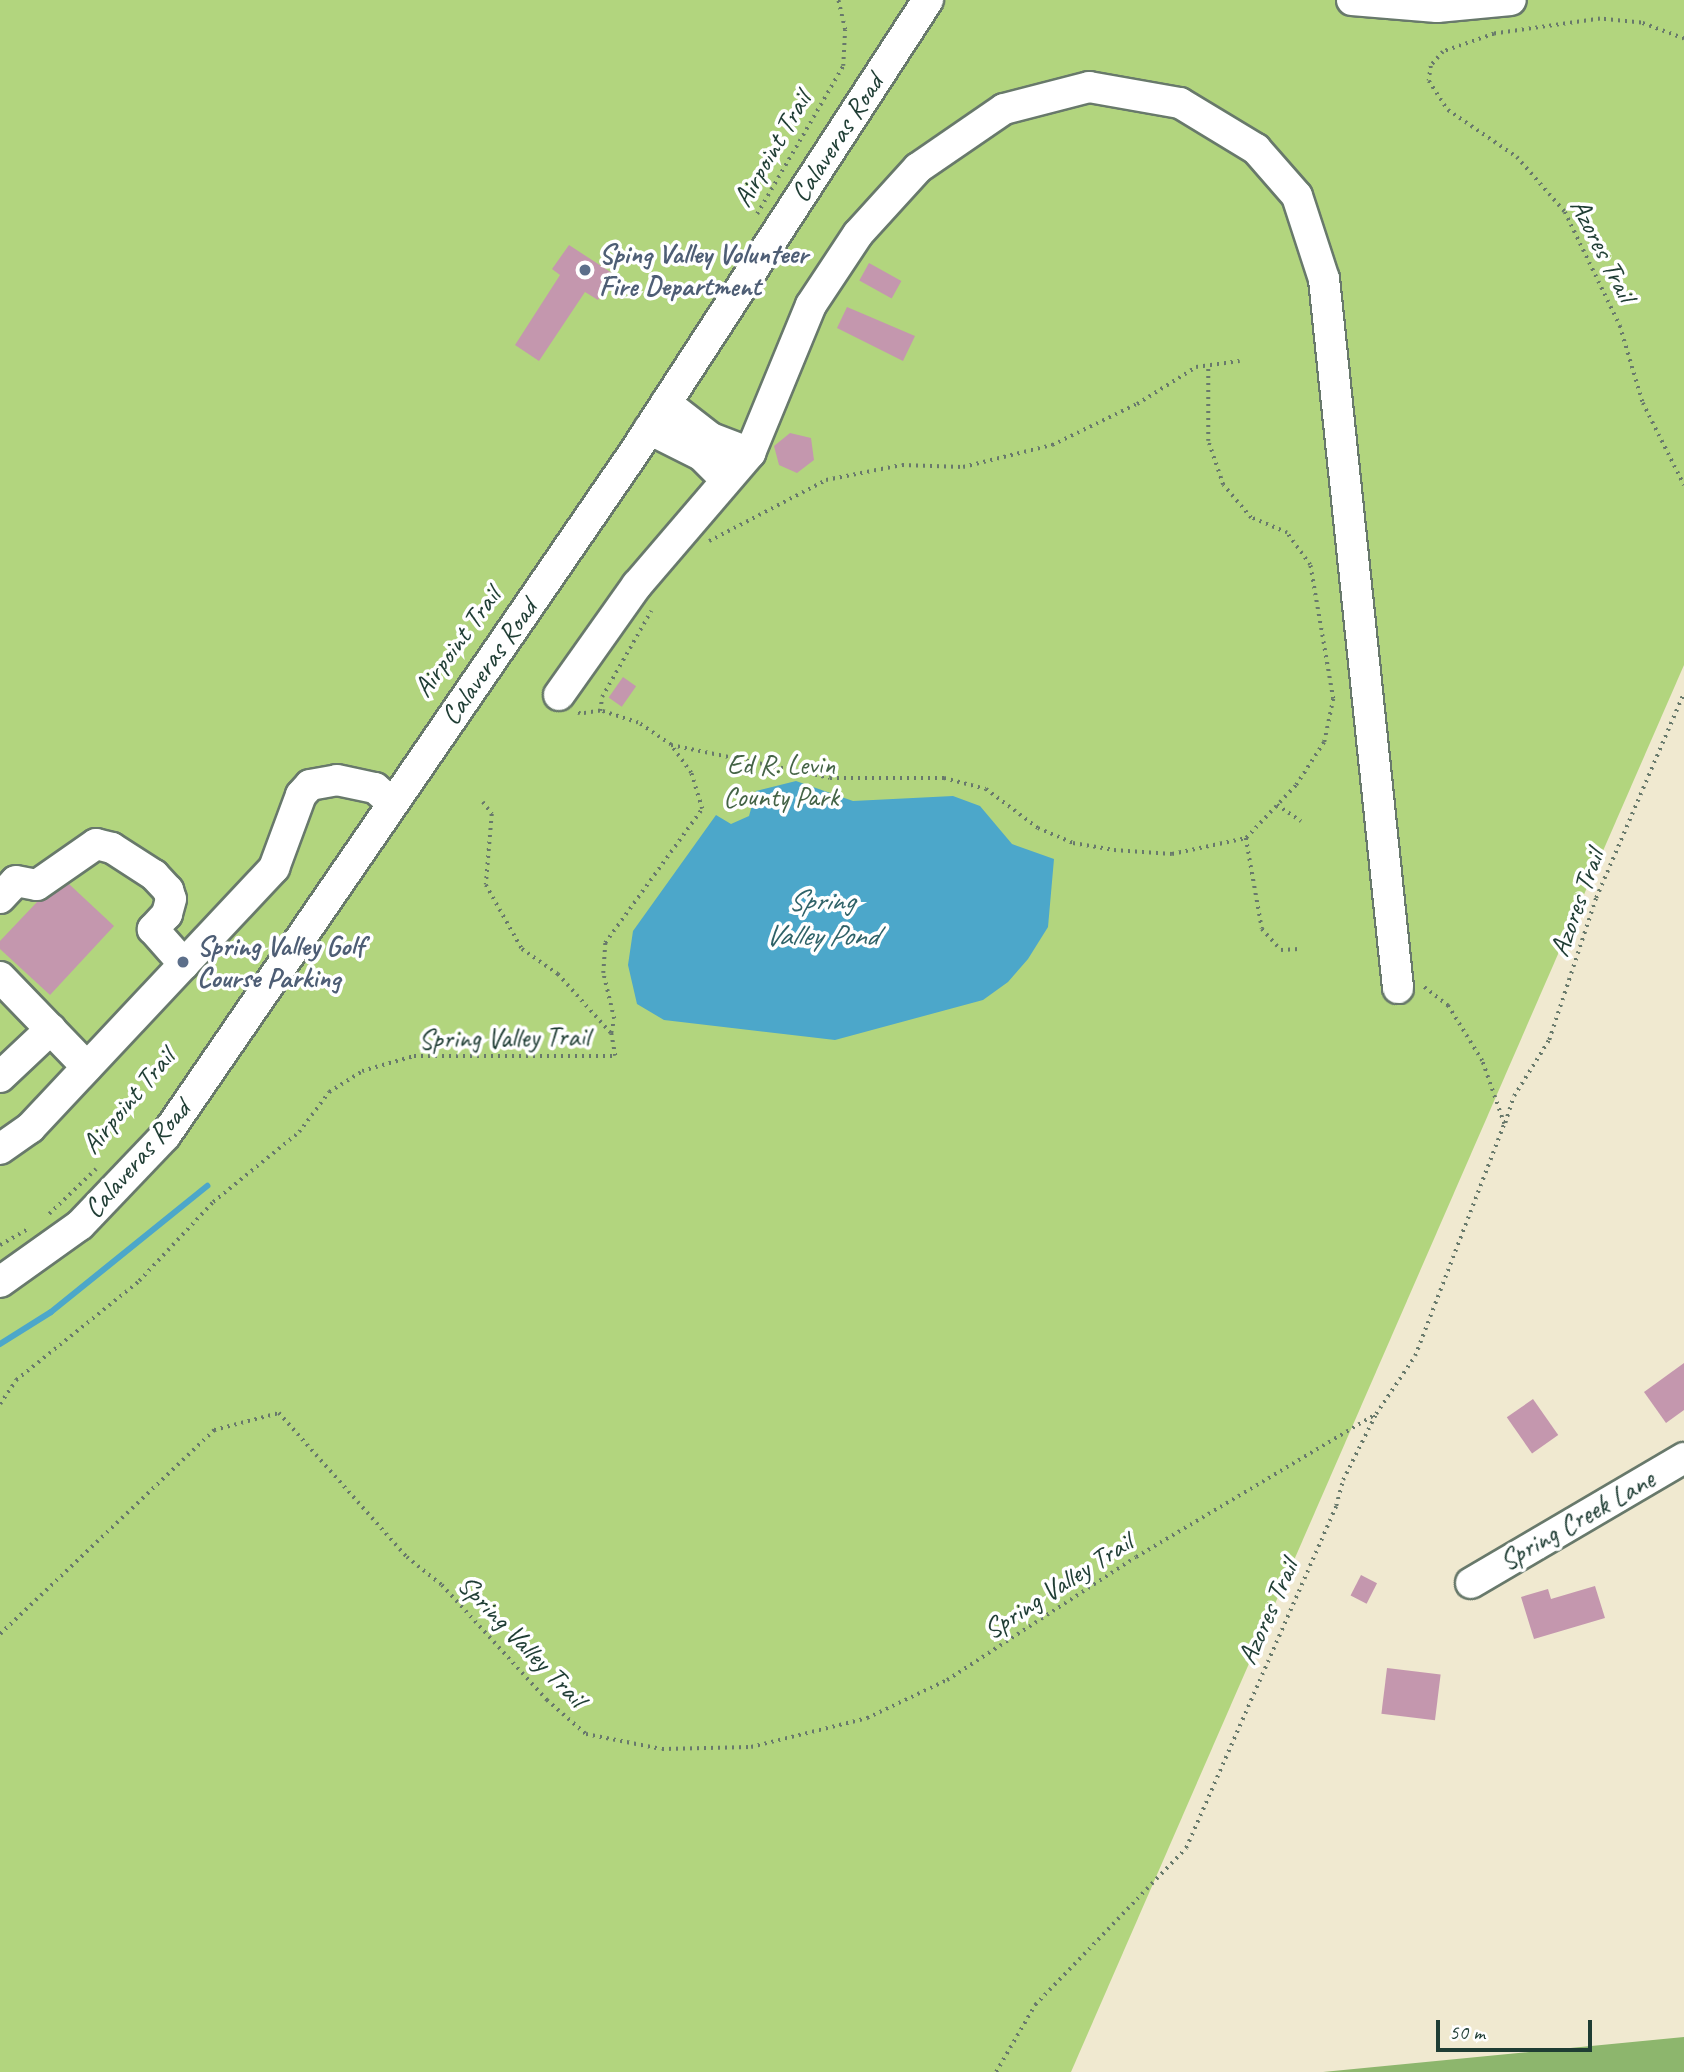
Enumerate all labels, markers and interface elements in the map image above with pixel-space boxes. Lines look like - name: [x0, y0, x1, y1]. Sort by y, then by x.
- street label: Calaveras Road: [783, 68, 891, 208]
- street label: Airpoint Trail: [726, 86, 818, 212]
- street label: Azores Trail: [1563, 193, 1643, 307]
- place label: Sping Valley Volunteer Fire Department: [599, 237, 808, 303]
- marker: Sping Valley Volunteer Fire Department: [577, 262, 593, 278]
- street label: Airpoint Trail: [406, 581, 508, 703]
- street label: Calaveras Road: [434, 593, 544, 731]
- park label: Ed R. Levin County Park: [723, 748, 839, 814]
- street label: Azores Trail: [1542, 845, 1612, 961]
- water label: Spring Valley Pond: [765, 882, 877, 953]
- place label: Spring Valley Golf Course Parking: [197, 929, 365, 995]
- marker: Spring Valley Golf Course Parking: [175, 954, 191, 970]
- street label: Spring Valley Trail: [418, 1020, 590, 1056]
- street label: Airpoint Trail: [74, 1042, 182, 1160]
- street label: Calaveras Road: [77, 1093, 197, 1225]
- street label: Spring Creek Lane: [1494, 1462, 1660, 1578]
- street label: Spring Valley Trail: [977, 1525, 1139, 1647]
- street label: Azores Trail: [1230, 1554, 1306, 1670]
- street label: Spring Valley Trail: [451, 1568, 593, 1714]
- scale bar: [1439, 2006, 1595, 2050]
- text: 50 m: [1449, 2019, 1485, 2045]

